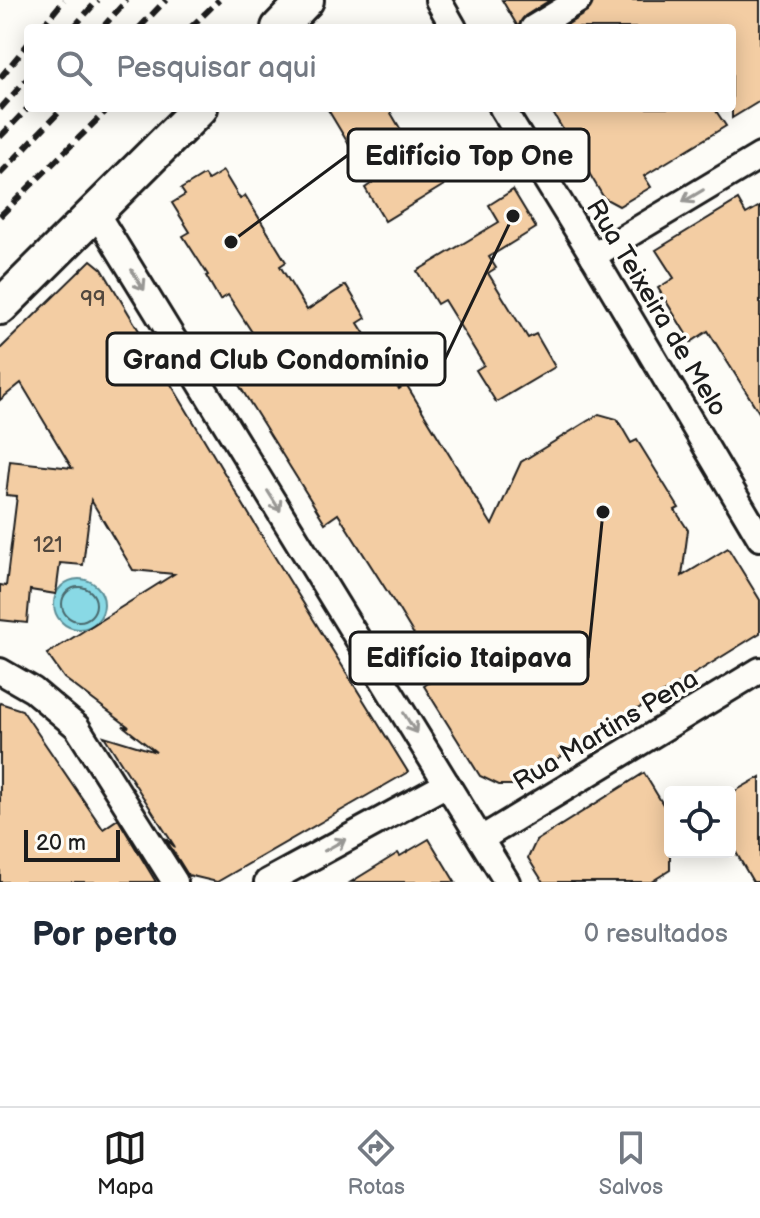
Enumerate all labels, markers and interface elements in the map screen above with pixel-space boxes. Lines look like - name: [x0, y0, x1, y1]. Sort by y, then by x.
- search box: [24, 24, 736, 112]
- icon: search: [52, 46, 96, 90]
- text: Pesquisar aqui: [116, 50, 317, 86]
- callout: Edifício Top One: [348, 129, 589, 181]
- text: Edifício Top One: [365, 140, 573, 173]
- one-way arrow: [682, 188, 705, 204]
- street label: Rua Teixeira de Melo: [579, 194, 733, 422]
- one-way arrow: [130, 268, 146, 291]
- house number: 99: [80, 286, 106, 313]
- callout: Grand Club Condomínio: [107, 333, 445, 385]
- text: Grand Club Condomínio: [123, 344, 429, 377]
- one-way arrow: [266, 489, 282, 512]
- house number: 121: [33, 532, 63, 559]
- callout: Edifício Itaipava: [350, 632, 588, 684]
- text: Edifício Itaipava: [366, 642, 572, 675]
- street label: Rua Martins Pena: [508, 664, 704, 798]
- one-way arrow: [402, 711, 418, 734]
- map controls: [664, 786, 736, 858]
- button: locate: [664, 786, 736, 858]
- scale bar: [24, 826, 120, 862]
- text: 20 m: [36, 830, 86, 857]
- one-way arrow: [323, 836, 347, 852]
- text: Por perto: [32, 914, 177, 955]
- text: 0 resultados: [584, 919, 728, 950]
- tab: Mapa: [97, 1126, 154, 1201]
- tab: Rotas: [347, 1126, 405, 1201]
- tab: Salvos: [599, 1126, 663, 1201]

